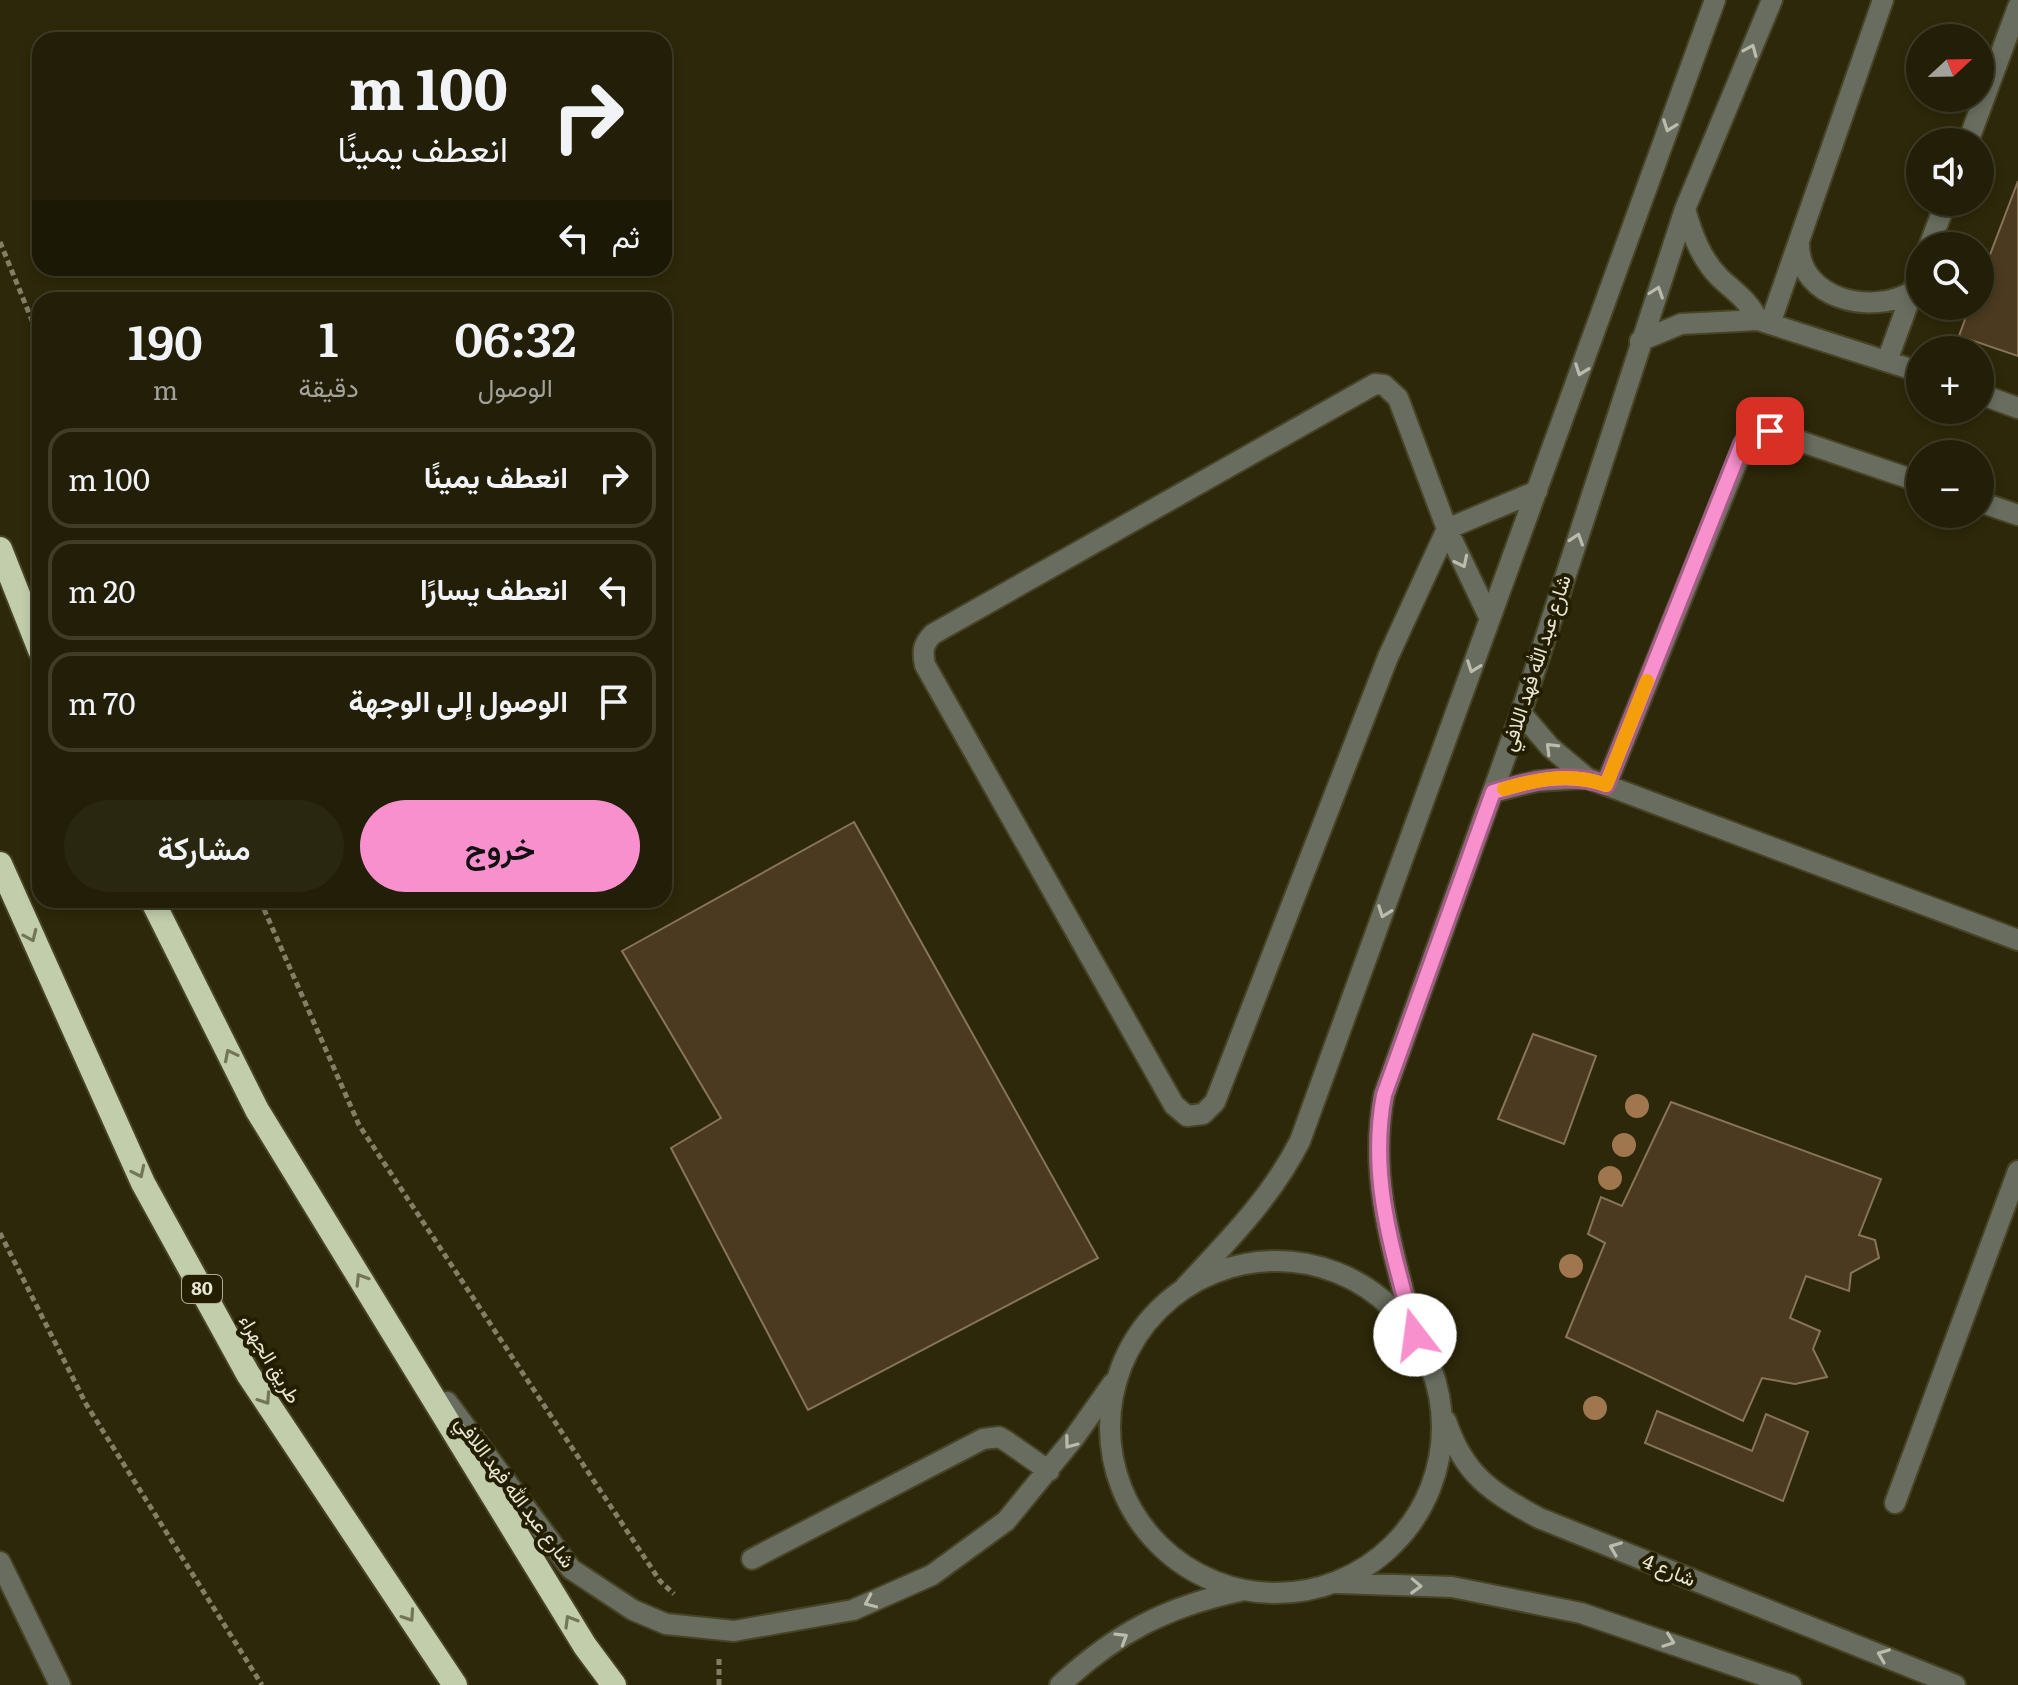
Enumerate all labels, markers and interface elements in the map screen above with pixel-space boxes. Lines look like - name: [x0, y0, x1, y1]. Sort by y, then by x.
- north arrow: [1906, 24, 1994, 112]
- map controls: [1906, 24, 1994, 528]
- one-way arrow: [1742, 43, 1758, 58]
- text: 100 m: [349, 44, 508, 127]
- icon: right: [536, 64, 640, 168]
- one-way arrow: [1663, 118, 1679, 132]
- text: انعطف يمينًا: [337, 120, 508, 173]
- button: sound: [1906, 128, 1994, 216]
- text: ثم: [612, 213, 640, 257]
- icon: left: [552, 216, 596, 260]
- button: search: [1906, 232, 1994, 320]
- one-way arrow: [1647, 285, 1663, 299]
- text: 1: [319, 301, 338, 372]
- text: 06:32: [454, 301, 576, 372]
- text: 190: [128, 304, 203, 375]
- button: +: [1906, 336, 1994, 424]
- one-way arrow: [1574, 362, 1590, 376]
- text: دقيقة: [299, 366, 359, 405]
- text: الوصول: [478, 366, 553, 405]
- text: m: [153, 369, 178, 408]
- pin: [1736, 397, 1804, 465]
- icon: arrive: [1748, 409, 1792, 453]
- button: −: [1906, 440, 1994, 528]
- text: انعطف يمينًا: [424, 453, 568, 497]
- text: 100 m: [68, 456, 150, 500]
- icon: right: [592, 456, 636, 500]
- one-way arrow: [1568, 533, 1584, 546]
- one-way arrow: [1452, 553, 1468, 568]
- text: انعطف يسارًا: [420, 565, 568, 609]
- text: 20 m: [68, 568, 136, 612]
- icon: left: [592, 568, 636, 612]
- street label: شارع عبد الله فهد اللافي: [1491, 570, 1581, 756]
- one-way arrow: [1466, 659, 1482, 673]
- text: الوصول إلى الوجهة: [349, 677, 568, 721]
- text: 70 m: [68, 680, 136, 724]
- icon: arrive: [592, 680, 636, 724]
- one-way arrow: [1546, 743, 1560, 757]
- button: مشاركة: [64, 800, 344, 892]
- button: خروج: [360, 800, 640, 892]
- one-way arrow: [1377, 904, 1394, 918]
- one-way arrow: [22, 927, 38, 942]
- one-way arrow: [224, 1049, 240, 1064]
- one-way arrow: [129, 1164, 145, 1179]
- one-way arrow: [356, 1273, 371, 1288]
- road number: 80: [182, 1275, 222, 1303]
- position arrow: [1373, 1293, 1457, 1377]
- street label: طريق الجهراء: [233, 1308, 310, 1408]
- one-way arrow: [255, 1391, 270, 1405]
- street label: شارع عبد الله فهد اللافي: [446, 1408, 584, 1576]
- one-way arrow: [1066, 1435, 1080, 1449]
- one-way arrow: [1609, 1541, 1623, 1558]
- street label: شارع 4: [1638, 1544, 1701, 1593]
- one-way arrow: [1410, 1578, 1423, 1595]
- one-way arrow: [864, 1593, 878, 1609]
- one-way arrow: [399, 1607, 414, 1622]
- one-way arrow: [564, 1615, 579, 1630]
- one-way arrow: [1661, 1631, 1675, 1648]
- one-way arrow: [1113, 1632, 1128, 1647]
- one-way arrow: [1876, 1649, 1891, 1665]

